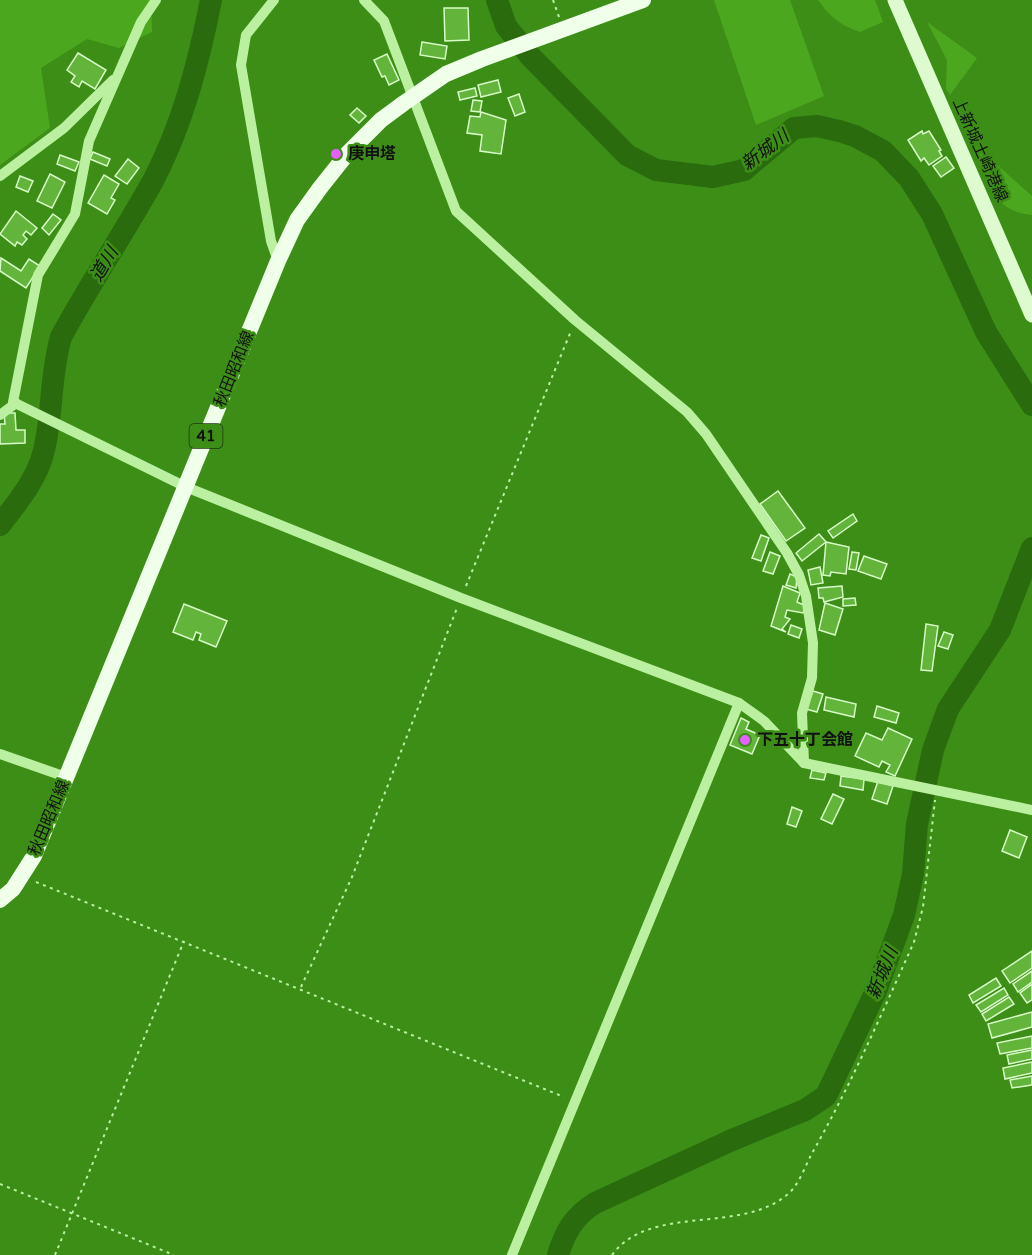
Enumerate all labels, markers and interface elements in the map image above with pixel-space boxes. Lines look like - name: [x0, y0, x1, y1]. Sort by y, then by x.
- street label: 上新城土崎港線: [948, 95, 1012, 205]
- water label: 新城川: [737, 124, 795, 175]
- place label: 庚申塔: [348, 144, 396, 164]
- marker: 庚申塔: [329, 147, 343, 161]
- water label: 道川: [85, 241, 124, 285]
- street label: 秋田昭和線: [210, 328, 258, 410]
- road number: 41: [190, 424, 222, 448]
- place label: 下五十丁会館: [757, 730, 853, 750]
- marker: 下五十丁会館: [738, 733, 752, 747]
- street label: 秋田昭和線: [24, 777, 74, 859]
- water label: 新城川: [862, 942, 903, 1002]

